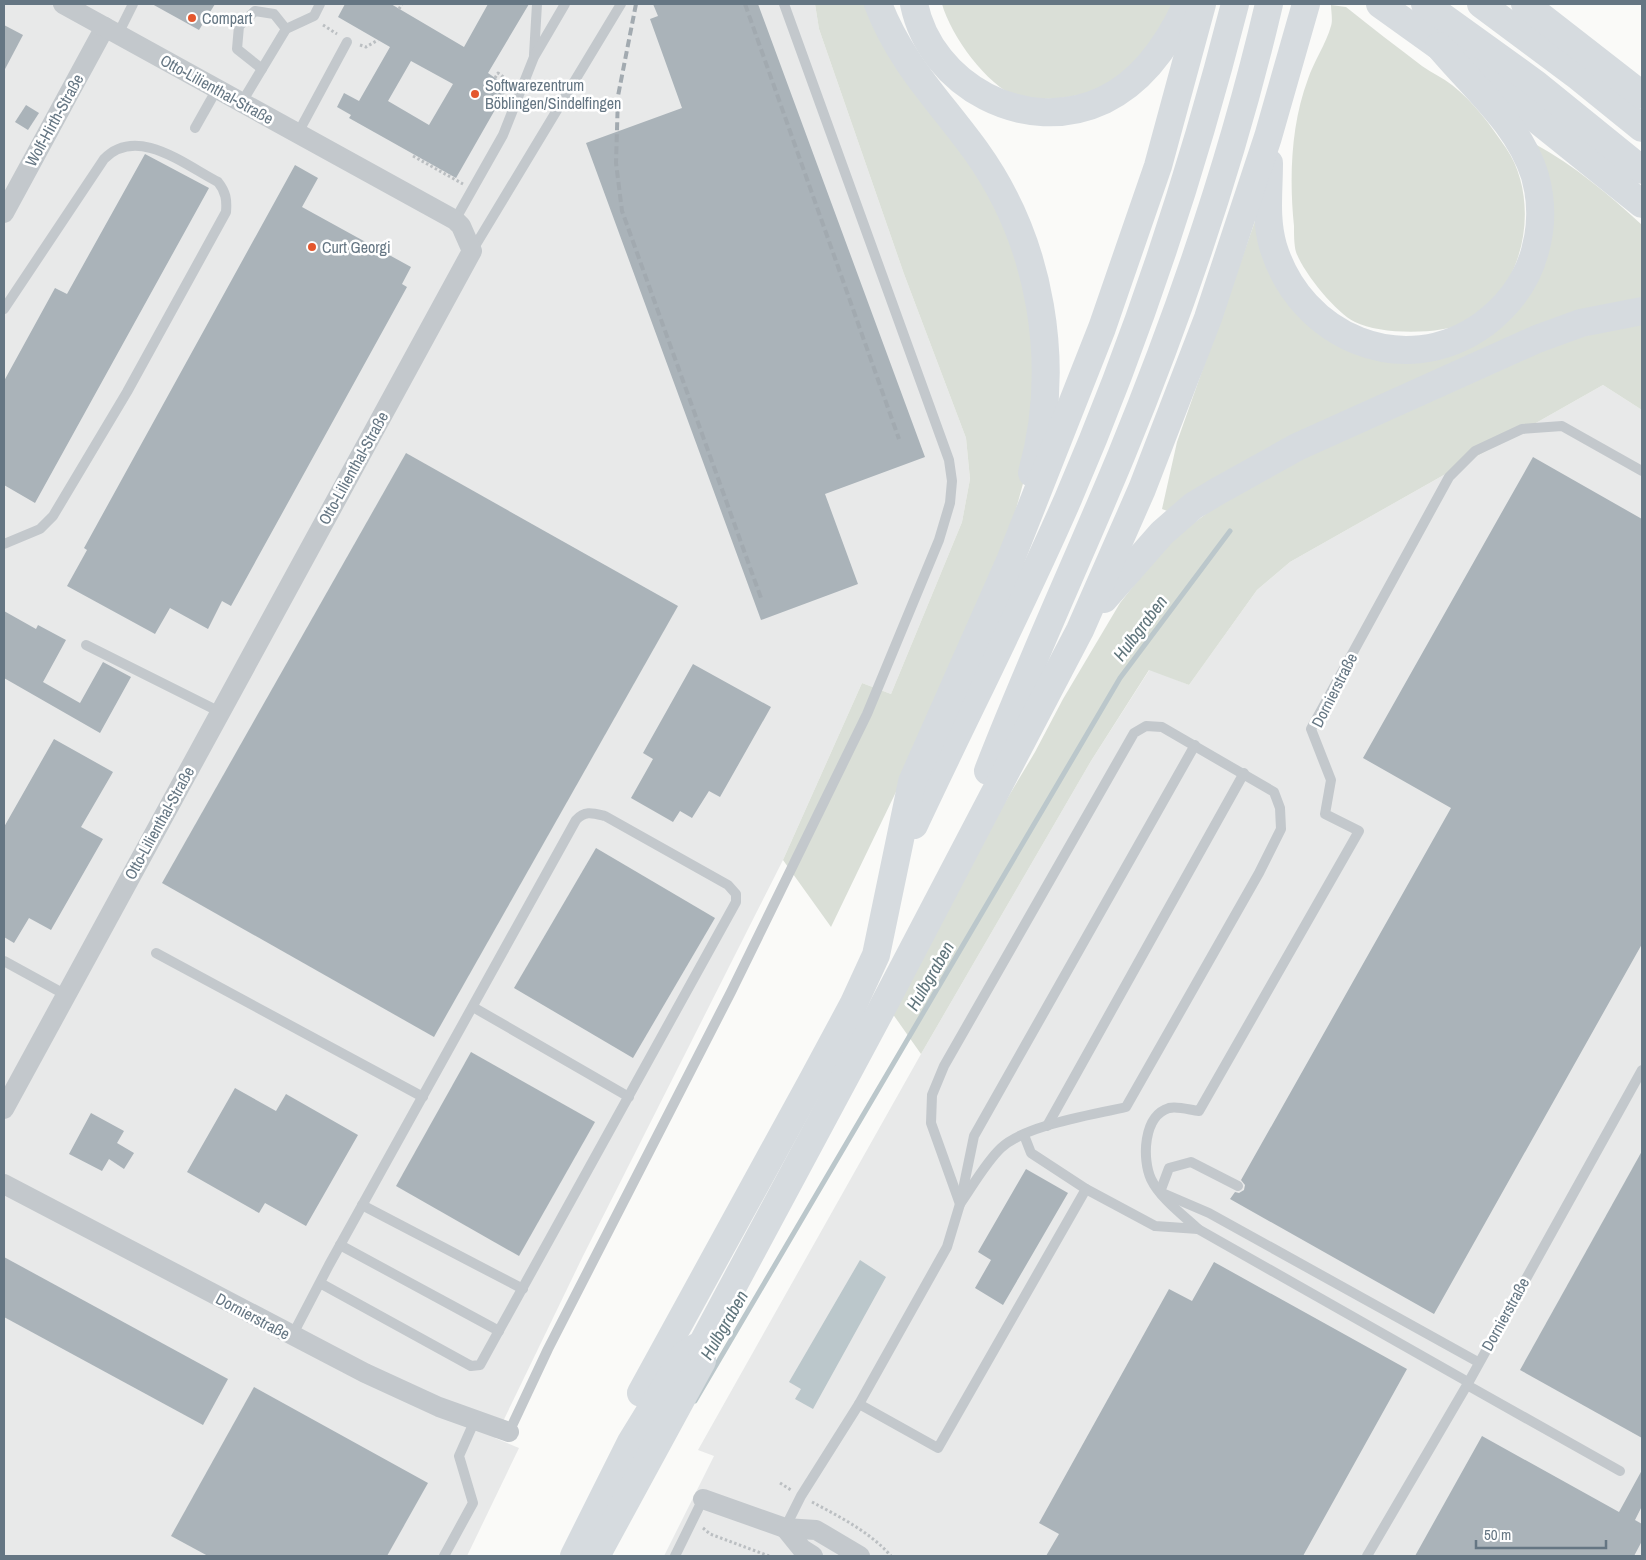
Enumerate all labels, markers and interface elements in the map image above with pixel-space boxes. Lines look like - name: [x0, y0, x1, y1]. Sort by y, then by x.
- place label: Compart: [202, 7, 253, 29]
- marker: Compart: [186, 12, 198, 24]
- street label: Otto-Lilienthal-Straße: [156, 49, 278, 129]
- street label: Wolf-Hirth-Straße: [20, 70, 88, 170]
- place label: Softwarezentrum Böblingen/Sindelfingen: [485, 74, 621, 114]
- marker: Softwarezentrum Böblingen/Sindelfingen: [469, 88, 481, 100]
- place label: Curt Georgi: [322, 236, 391, 258]
- marker: Curt Georgi: [306, 241, 318, 253]
- street label: Otto-Lilienthal-Straße: [313, 407, 393, 529]
- water label: Hulbgraben: [1107, 590, 1173, 666]
- street label: Dornierstraße: [1306, 649, 1362, 731]
- street label: Otto-Lilienthal-Straße: [119, 762, 199, 884]
- water label: Hulbgraben: [900, 937, 960, 1015]
- street label: Dornierstraße: [1476, 1273, 1534, 1355]
- water label: Hulbgraben: [694, 1286, 754, 1364]
- street label: Dornierstraße: [212, 1287, 294, 1345]
- scale bar: [1476, 1518, 1606, 1550]
- text: 50 m: [1484, 1524, 1511, 1545]

